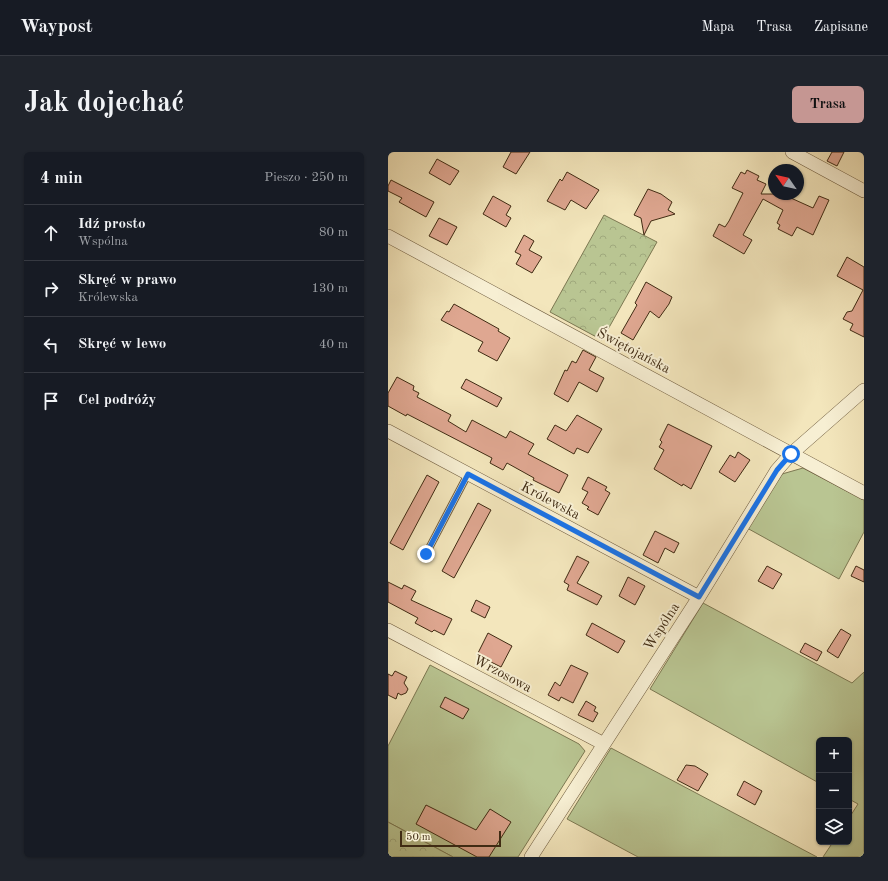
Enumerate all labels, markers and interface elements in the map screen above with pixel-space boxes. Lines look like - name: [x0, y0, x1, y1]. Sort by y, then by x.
- text: Waypost: [20, 18, 93, 37]
- text: Mapa: [701, 20, 734, 34]
- text: Trasa: [756, 20, 792, 34]
- text: Zapisane: [814, 20, 868, 34]
- button: Trasa: [792, 86, 864, 123]
- text: Jak dojechać: [24, 90, 184, 118]
- north arrow: [768, 164, 804, 200]
- text: 4 min: [40, 170, 83, 187]
- text: Pieszo · 250 m: [264, 171, 348, 184]
- text: Idź prosto: [78, 217, 145, 232]
- icon: ahead: [40, 222, 62, 244]
- text: 80 m: [319, 226, 348, 239]
- text: Wspólna: [78, 235, 128, 248]
- text: Skręć w prawo: [78, 273, 177, 288]
- icon: right: [40, 278, 62, 300]
- text: 130 m: [311, 282, 348, 295]
- text: Królewska: [78, 291, 138, 304]
- street label: Świętojańska: [595, 322, 674, 376]
- icon: left: [40, 334, 62, 356]
- text: Skręć w lewo: [78, 337, 166, 352]
- text: 40 m: [319, 338, 348, 351]
- icon: arrive: [40, 390, 62, 412]
- text: Cel podróży: [78, 393, 156, 408]
- route start: [782, 445, 800, 463]
- street label: Królewska: [519, 480, 582, 522]
- route end: [417, 545, 435, 563]
- street label: Wspólna: [641, 600, 682, 653]
- street label: Wrzosowa: [471, 653, 534, 695]
- map controls: [816, 737, 852, 845]
- button: +: [816, 737, 852, 773]
- button: −: [816, 773, 852, 809]
- button: layers: [816, 809, 852, 845]
- scale bar: [400, 829, 501, 848]
- text: 50 m: [406, 832, 431, 843]

